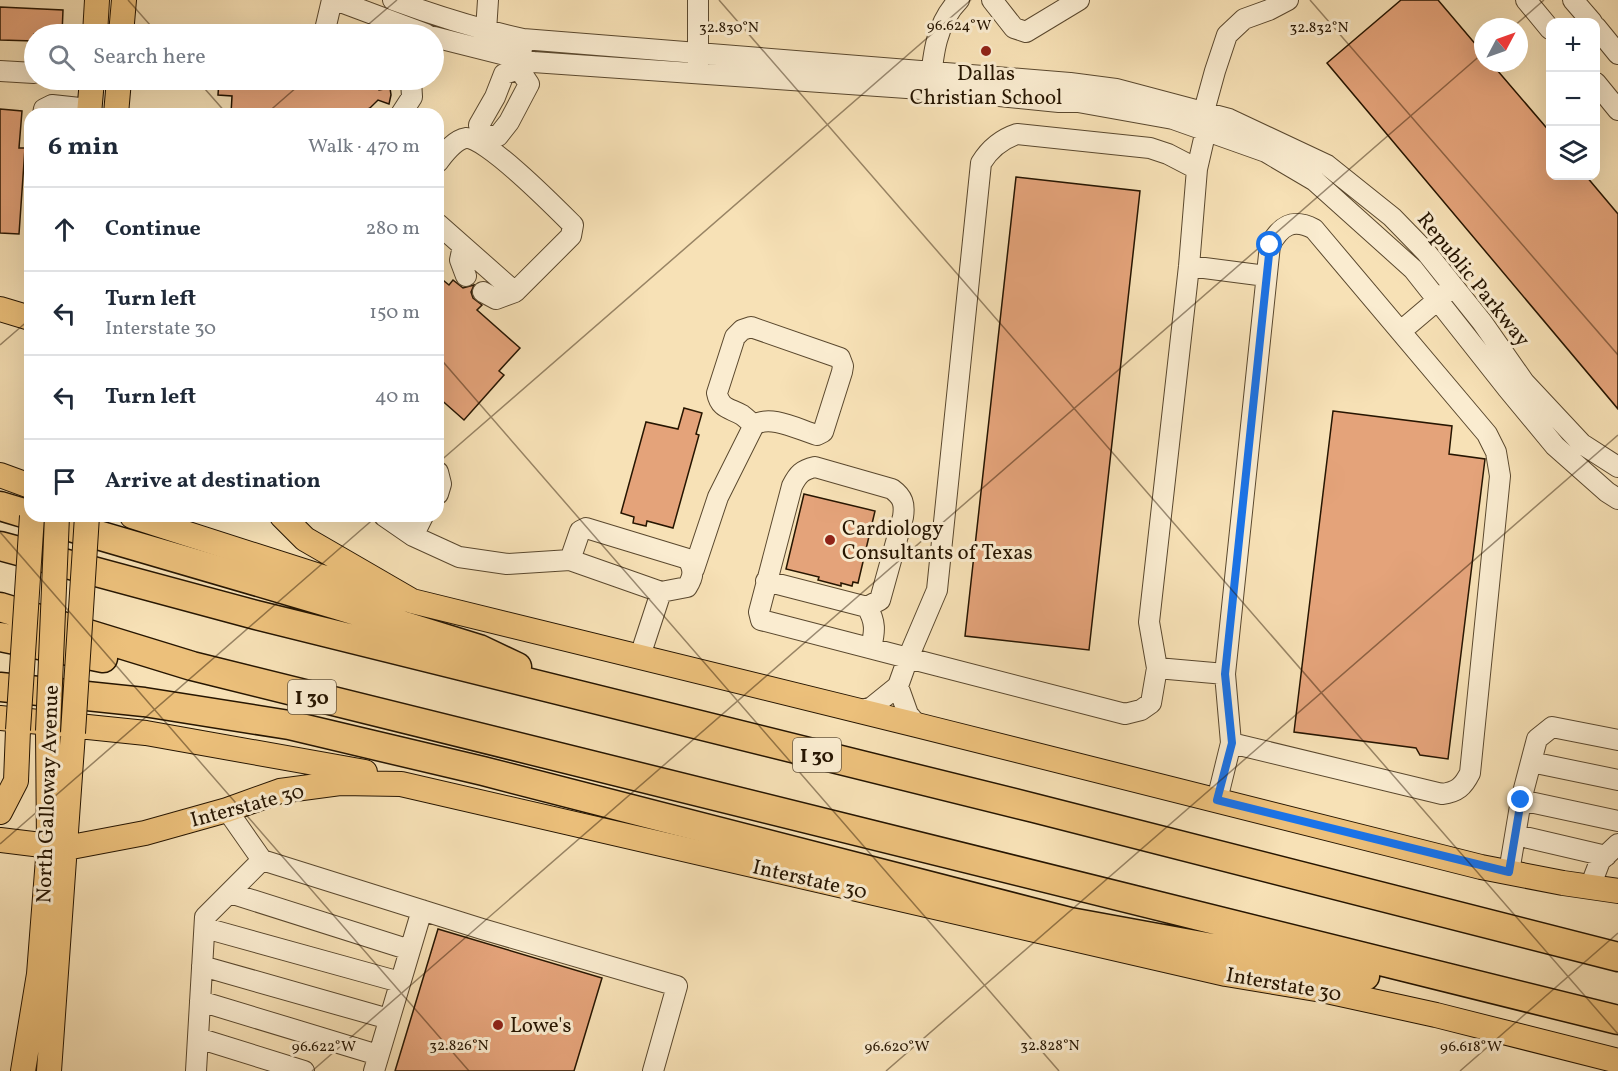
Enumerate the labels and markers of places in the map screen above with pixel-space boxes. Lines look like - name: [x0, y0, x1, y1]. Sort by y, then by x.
- marker: Dallas Christian School: [979, 44, 993, 58]
- place label: Dallas Christian School: [910, 60, 1062, 113]
- place label: Cardiology Consultants of Texas: [842, 515, 1033, 568]
- marker: Cardiology Consultants of Texas: [823, 533, 837, 547]
- place label: Lowe's: [510, 1012, 571, 1041]
- marker: Lowe's: [491, 1018, 505, 1032]

